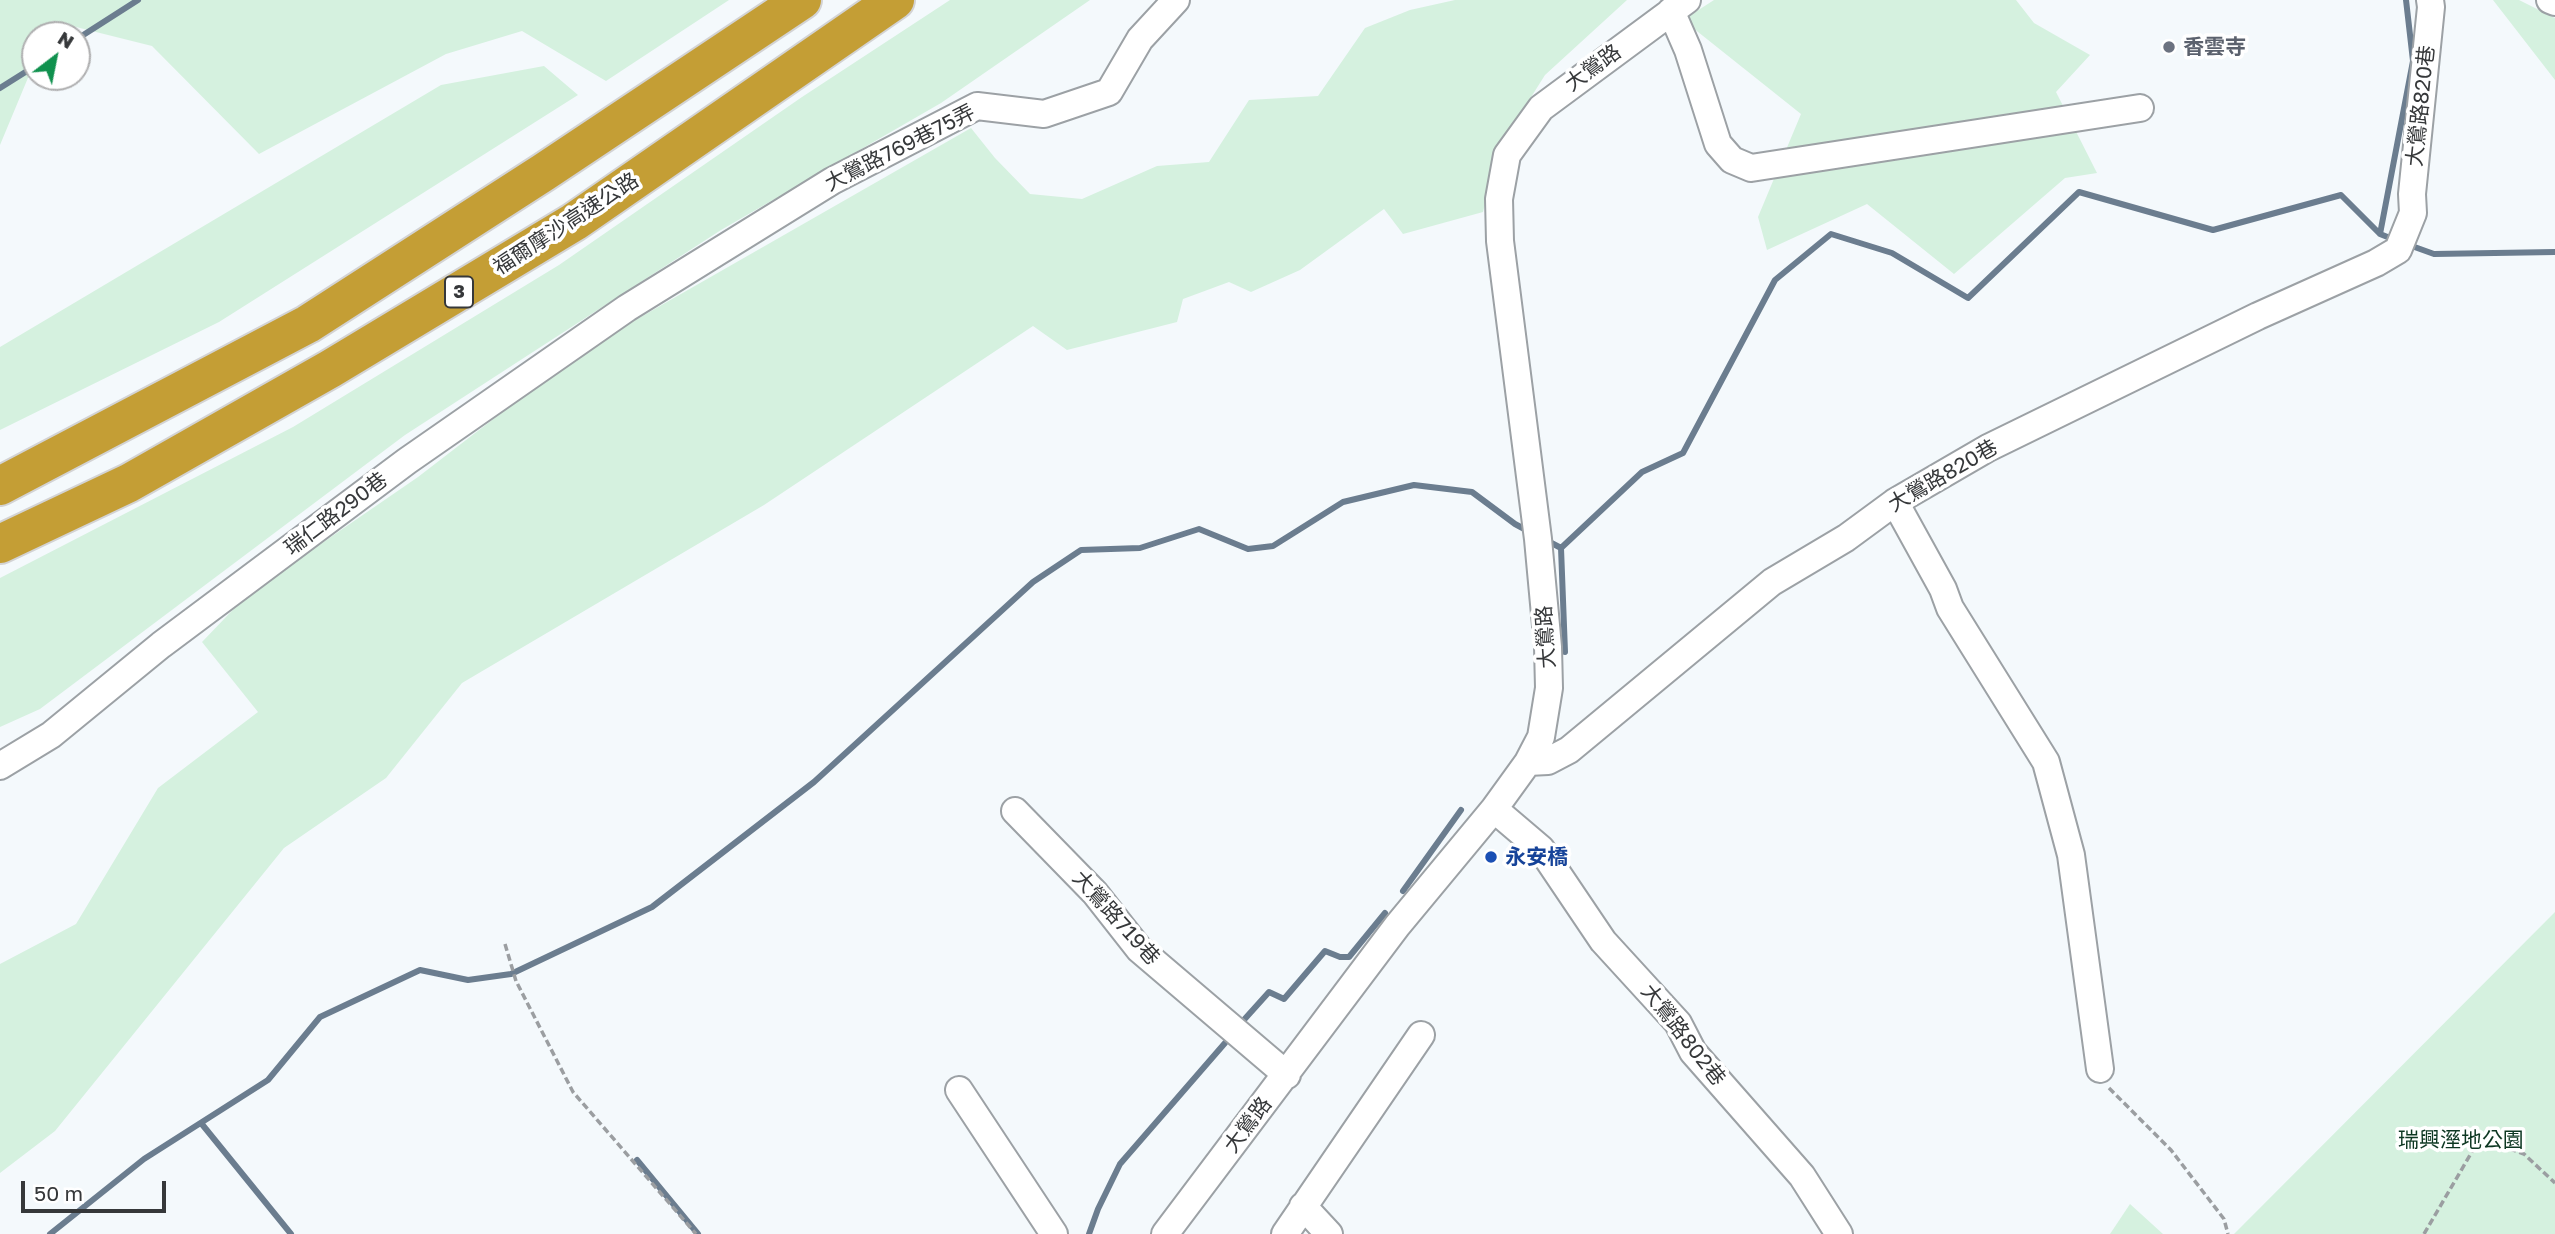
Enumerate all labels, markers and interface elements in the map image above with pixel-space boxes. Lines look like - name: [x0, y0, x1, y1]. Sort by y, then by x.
- north arrow: [21, 21, 91, 91]
- text: N: [54, 26, 79, 53]
- place label: 香雲寺: [2183, 34, 2246, 60]
- street label: 大鶯路: [1560, 39, 1626, 97]
- marker: 香雲寺: [2161, 39, 2177, 55]
- street label: 大鶯路820巷: [2402, 44, 2440, 168]
- street label: 大鶯路769巷75弄: [821, 99, 979, 197]
- street label: 福爾摩沙高速公路: [489, 168, 643, 280]
- road number: 3: [445, 276, 473, 308]
- street label: 大鶯路820巷: [1884, 435, 2002, 517]
- street label: 瑞仁路290巷: [280, 467, 392, 561]
- street label: 大鶯路: [1531, 605, 1561, 669]
- place label: 永安橋: [1505, 844, 1568, 870]
- marker: 永安橋: [1483, 849, 1499, 865]
- street label: 大鶯路719巷: [1067, 866, 1165, 970]
- street label: 大鶯路802巷: [1636, 979, 1730, 1091]
- street label: 大鶯路: [1219, 1092, 1277, 1158]
- park label: 瑞興溼地公園: [2398, 1127, 2524, 1153]
- scale bar: [24, 1168, 170, 1212]
- text: 50 m: [34, 1180, 83, 1206]

